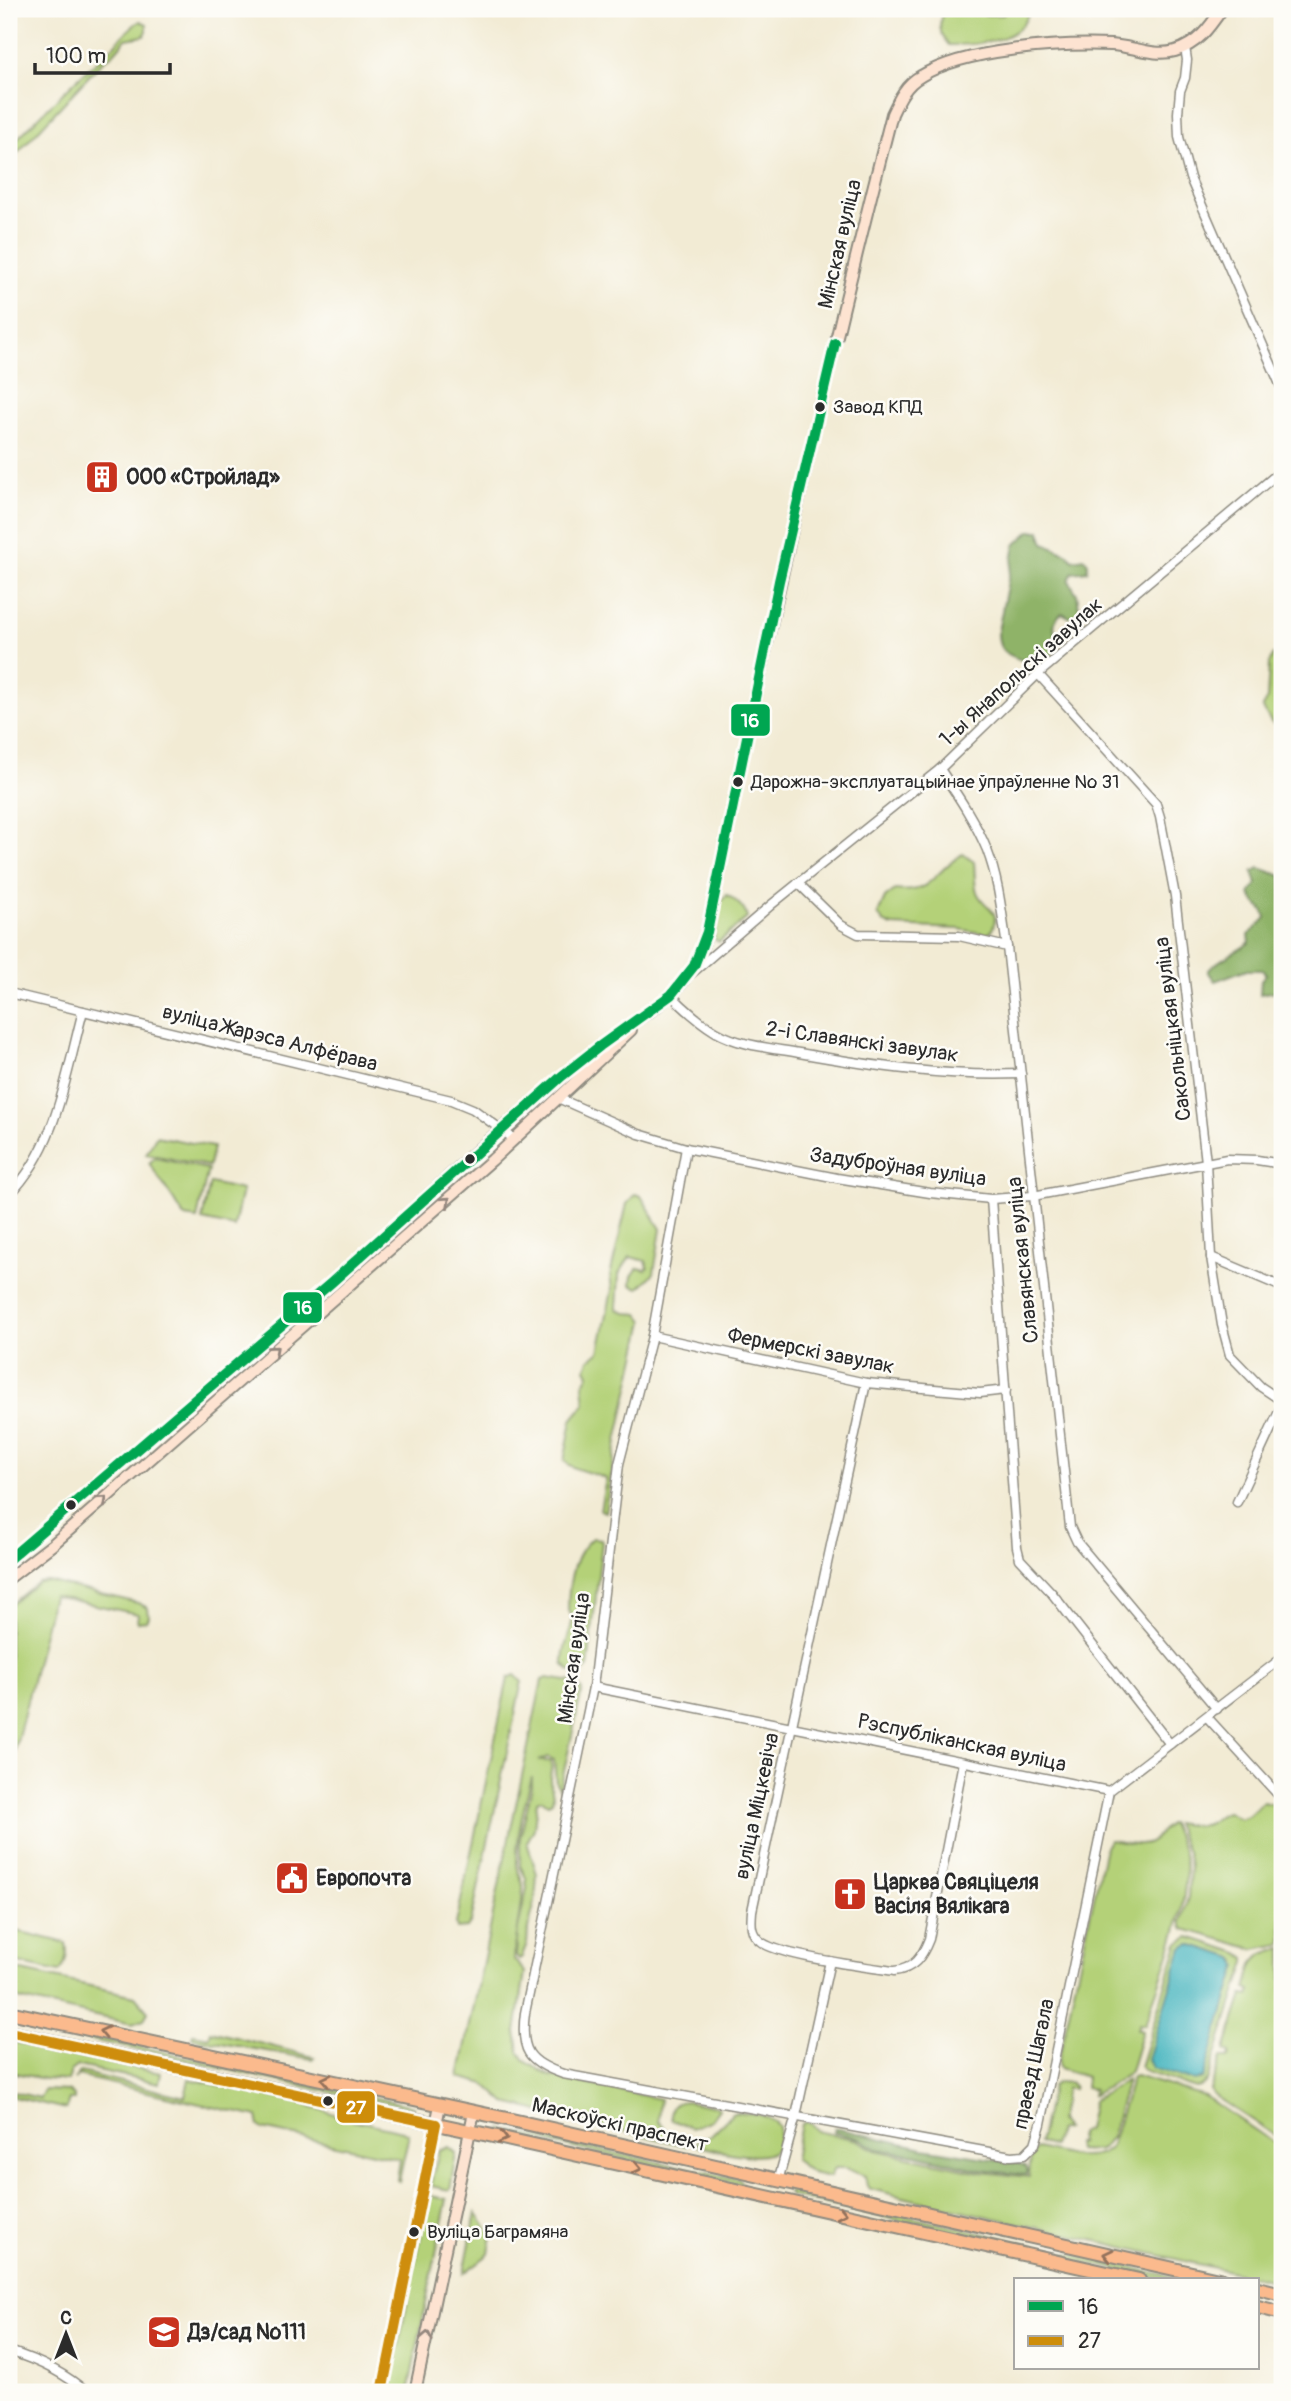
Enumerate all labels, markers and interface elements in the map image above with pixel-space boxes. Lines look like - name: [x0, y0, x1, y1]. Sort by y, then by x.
- scale bar: [35, 32, 170, 76]
- text: 100 m: [46, 43, 106, 70]
- street label: Мінская вуліца: [812, 177, 868, 311]
- place label: Завод КПД: [833, 395, 923, 419]
- marker: Завод КПД: [813, 400, 827, 414]
- building icon: ООО «Стройлад»: [83, 458, 121, 496]
- place label: ООО «Стройлад»: [126, 464, 280, 491]
- street label: 1-ы Янапольскі завулак: [934, 591, 1109, 753]
- line badge: 16: [730, 703, 771, 737]
- text: 16: [741, 709, 759, 733]
- place label: Дарожна-эксплуатацыйнае ўпраўленне № 31: [750, 770, 1120, 794]
- marker: Дарожна-эксплуатацыйнае ўпраўленне № 31: [731, 775, 745, 789]
- street label: Сакольніцкая вуліца: [1148, 936, 1198, 1122]
- street label: вуліца Жарэса Алфёрава: [160, 998, 380, 1078]
- street label: 2-і Славянскі завулак: [764, 1015, 960, 1069]
- street label: Задуброўная вуліца: [808, 1141, 988, 1193]
- unlabelled marker: [463, 1152, 477, 1166]
- street label: Славянская вуліца: [1001, 1175, 1045, 1345]
- one-way arrow: [438, 1196, 451, 1209]
- line badge: 16: [282, 1291, 323, 1324]
- text: 16: [294, 1296, 312, 1320]
- street label: Фермерскі завулак: [725, 1322, 897, 1380]
- one-way arrow: [266, 1346, 279, 1358]
- one-way arrow: [95, 1496, 108, 1508]
- unlabelled marker: [64, 1498, 78, 1512]
- street label: Мінская вуліца: [551, 1591, 597, 1725]
- street label: Рэспубліканская вуліца: [855, 1708, 1069, 1778]
- street label: вуліца Міцкевіча: [728, 1730, 786, 1882]
- public building icon: Европочта: [273, 1859, 311, 1897]
- place label: Европочта: [316, 1865, 412, 1892]
- place label: Царква Свяціцеля Васіля Вялікага: [874, 1869, 1039, 1920]
- church icon: Царква Свяціцеля Васіля Вялікага: [831, 1875, 869, 1913]
- street label: праезд Шагала: [1007, 1996, 1061, 2132]
- one-way arrow: [98, 2025, 110, 2040]
- one-way arrow: [320, 2073, 332, 2088]
- line badge: 27: [336, 2090, 376, 2124]
- street label: Маскоўскі праспект: [529, 2092, 711, 2158]
- unlabelled marker: [321, 2094, 335, 2108]
- text: 27: [346, 2096, 367, 2120]
- one-way arrow: [496, 2130, 508, 2144]
- one-way arrow: [631, 2159, 643, 2174]
- one-way arrow: [835, 2205, 847, 2220]
- place label: Вуліца Баграмяна: [427, 2220, 569, 2244]
- marker: Вуліца Баграмяна: [407, 2225, 421, 2239]
- one-way arrow: [1102, 2248, 1114, 2263]
- legend: [1014, 2278, 1260, 2370]
- text: 16: [1078, 2294, 1098, 2321]
- north arrow: [32, 2300, 102, 2370]
- text: С: [60, 2306, 72, 2330]
- school or university icon: Дз/сад №111: [145, 2313, 183, 2351]
- place label: Дз/сад №111: [186, 2319, 306, 2346]
- text: 27: [1078, 2328, 1101, 2355]
- one-way arrow: [419, 2330, 434, 2342]

